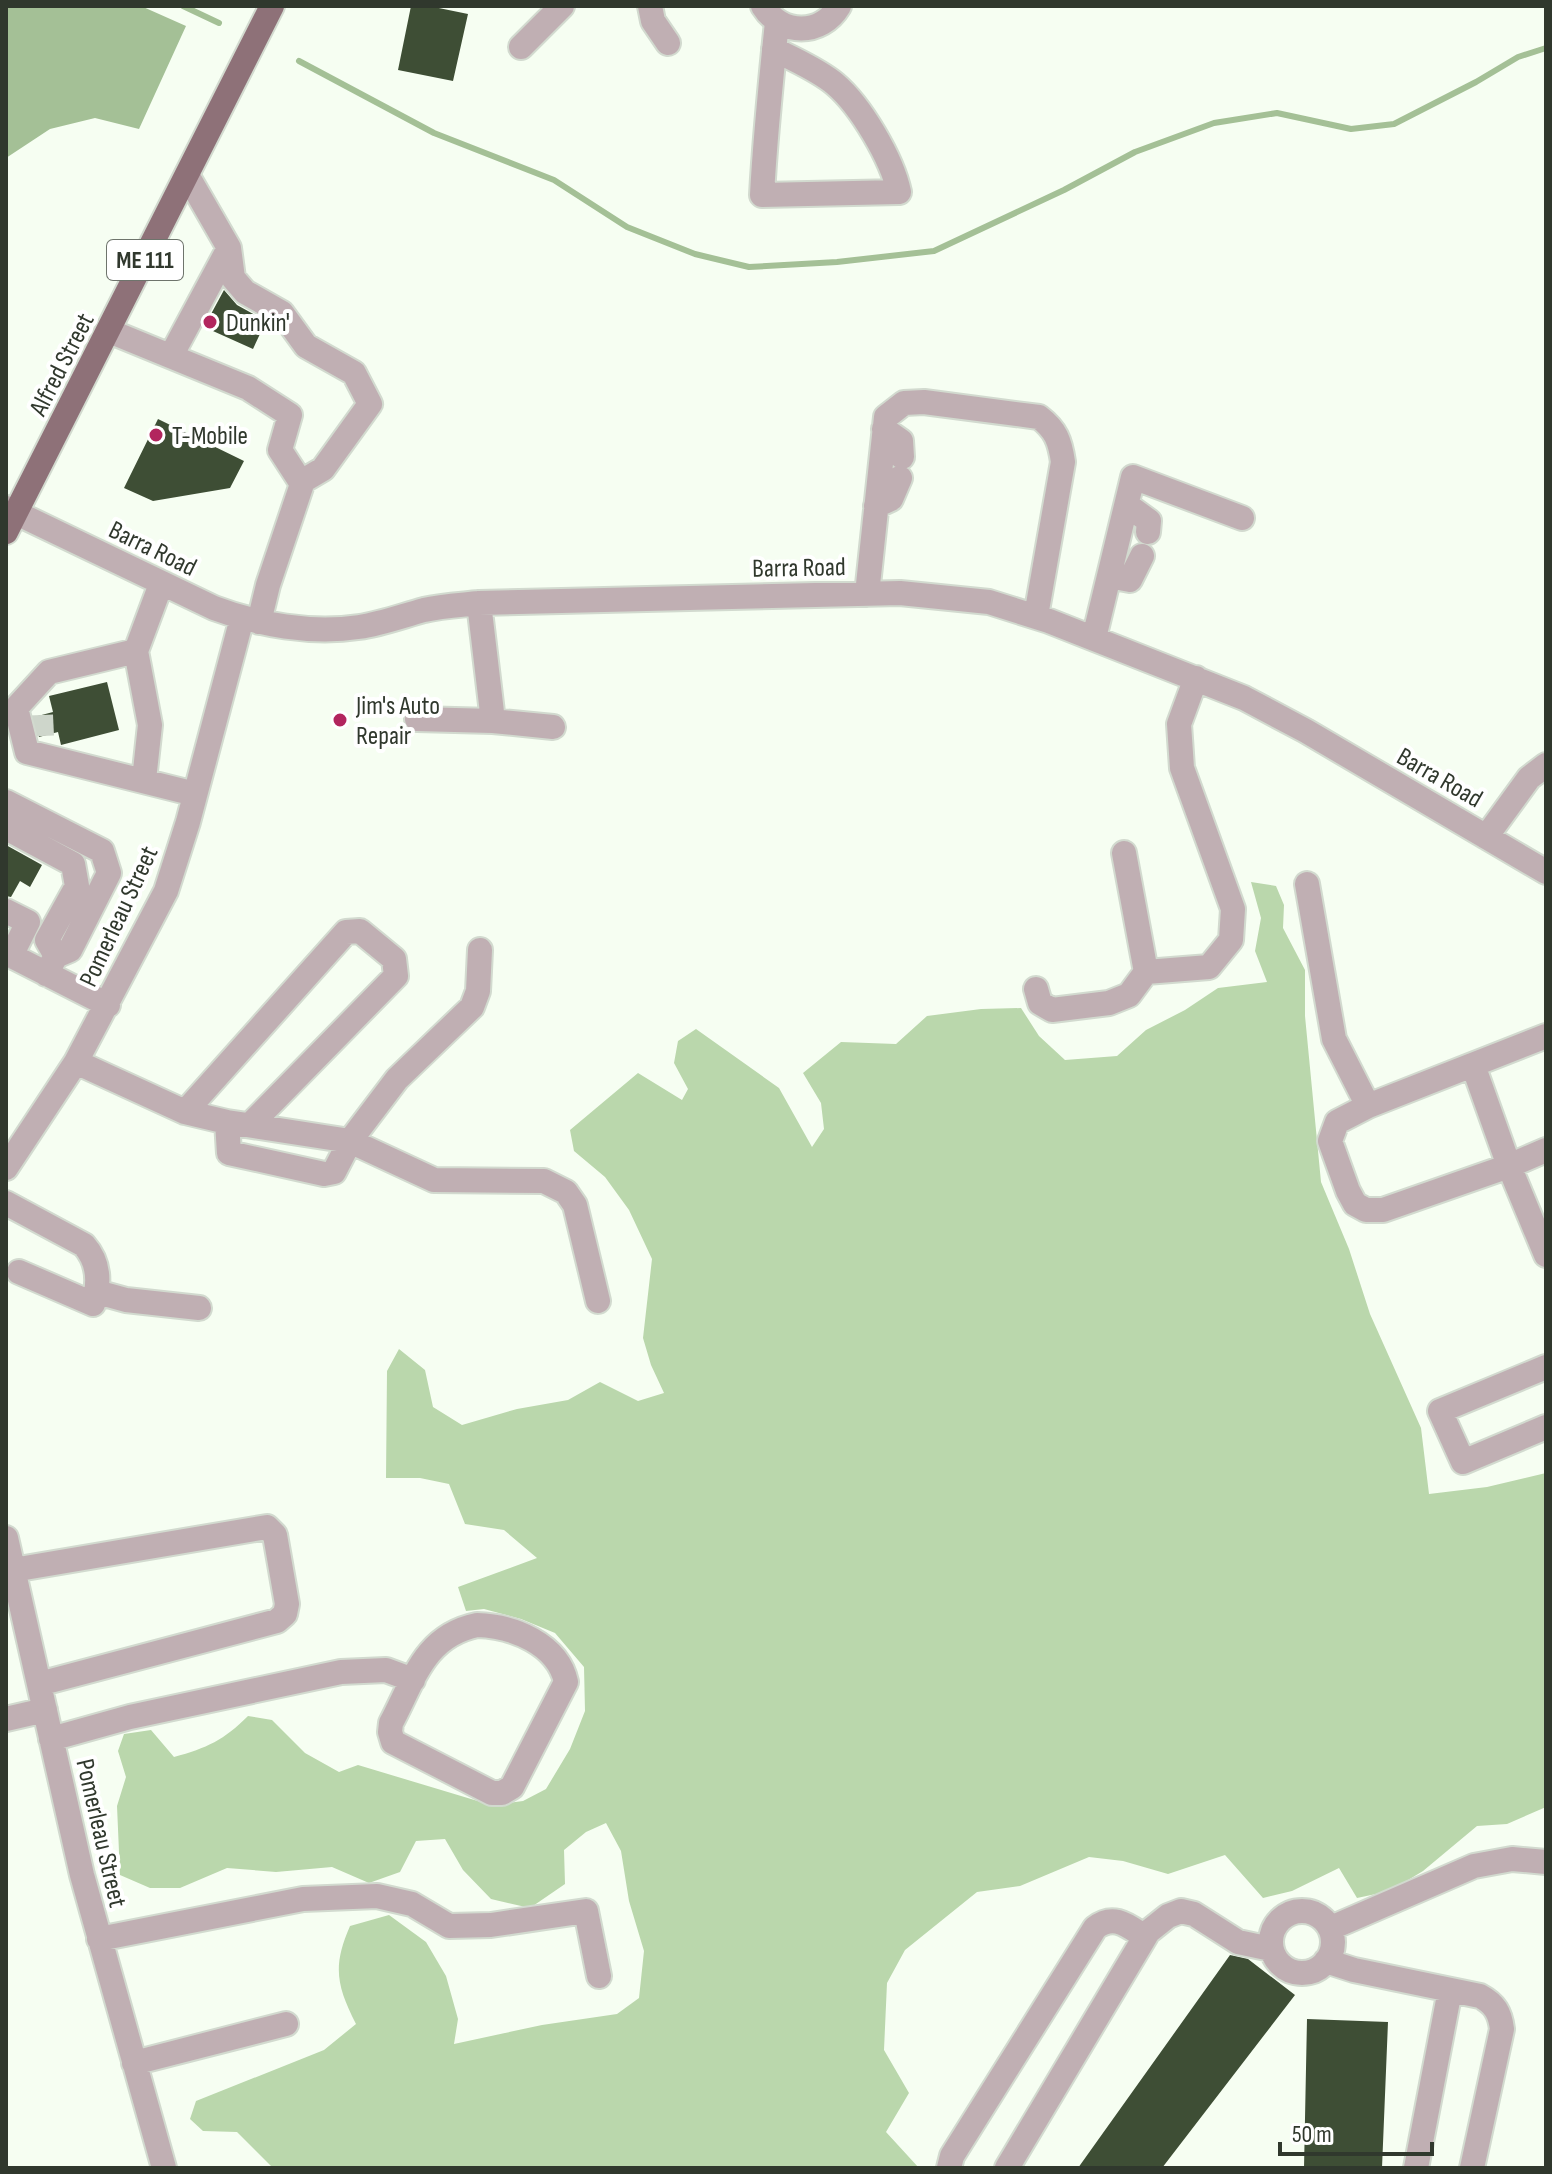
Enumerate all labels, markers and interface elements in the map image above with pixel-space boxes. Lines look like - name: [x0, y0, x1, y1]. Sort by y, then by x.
- road number: ME 111: [107, 240, 183, 280]
- street label: Alfred Street: [23, 308, 101, 422]
- place label: Dunkin': [226, 308, 290, 339]
- marker: Dunkin': [201, 313, 219, 331]
- place label: T-Mobile: [172, 421, 248, 452]
- marker: T-Mobile: [147, 426, 165, 444]
- street label: Barra Road: [103, 515, 201, 584]
- street label: Barra Road: [752, 552, 846, 585]
- place label: Jim's Auto Repair: [355, 691, 440, 752]
- marker: Jim's Auto Repair: [331, 711, 349, 729]
- street label: Barra Road: [1391, 741, 1488, 815]
- street label: Pomerleau Street: [73, 841, 165, 992]
- street label: Pomerleau Street: [68, 1756, 133, 1911]
- scale bar: [1280, 2106, 1432, 2156]
- text: 50 m: [1292, 2120, 1332, 2149]

